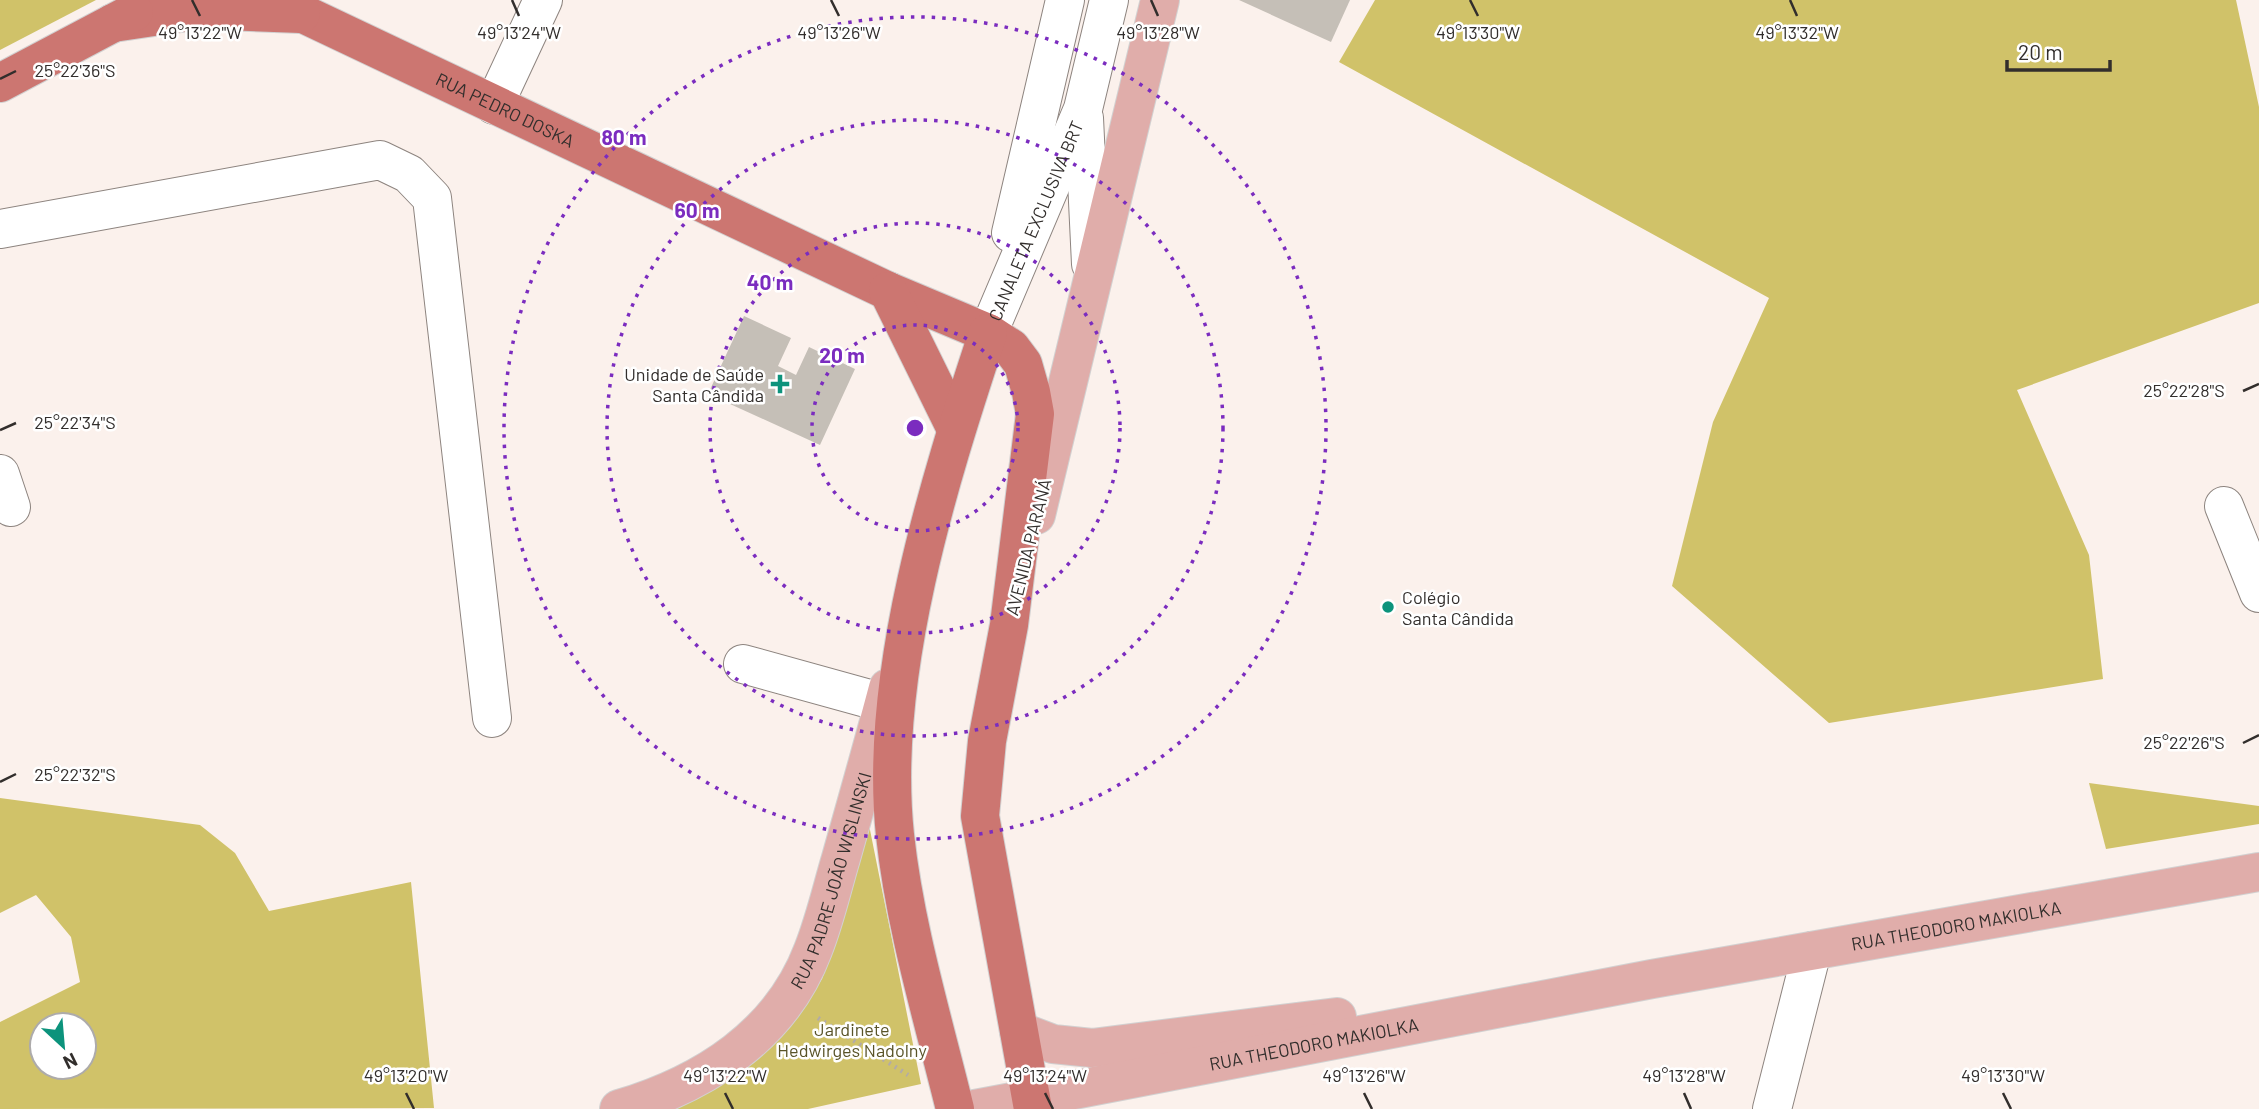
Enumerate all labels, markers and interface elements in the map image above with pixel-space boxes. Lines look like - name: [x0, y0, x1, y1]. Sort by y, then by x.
- text: 49°13'22"W: [158, 21, 242, 43]
- text: 49°13'24"W: [477, 21, 561, 43]
- text: 49°13'26"W: [797, 21, 881, 43]
- text: 49°13'28"W: [1116, 21, 1200, 43]
- text: 49°13'30"W: [1436, 21, 1520, 43]
- text: 49°13'32"W: [1755, 21, 1839, 43]
- scale bar: [2007, 28, 2110, 72]
- text: 20 m: [2018, 39, 2063, 64]
- text: 25°22'36"S: [34, 59, 116, 81]
- street label: RUA PEDRO DOSKA: [432, 67, 578, 152]
- street label: CANALETA EXCLUSIVA BRT: [983, 117, 1088, 324]
- text: 80 m: [601, 124, 647, 149]
- text: 60 m: [675, 197, 719, 222]
- text: 40 m: [747, 269, 793, 294]
- text: 20 m: [819, 342, 865, 367]
- place label: Unidade de Saúde Santa Cândida: [624, 363, 764, 406]
- marker: Unidade de Saúde Santa Cândida: [770, 374, 790, 394]
- text: 25°22'28"S: [2143, 379, 2225, 401]
- text: 25°22'34"S: [34, 411, 116, 433]
- centre of rings: [903, 416, 927, 440]
- street label: AVENIDA PARANÁ: [1000, 476, 1056, 618]
- place label: Colégio Santa Cândida: [1402, 586, 1514, 629]
- marker: Colégio Santa Cândida: [1380, 599, 1396, 615]
- text: 25°22'26"S: [2143, 731, 2225, 753]
- text: 25°22'32"S: [34, 763, 116, 785]
- street label: RUA PADRE JOÃO WISLINSKI: [785, 770, 876, 993]
- street label: RUA THEODORO MAKIOLKA: [1849, 896, 2063, 955]
- north arrow: [28, 1011, 98, 1081]
- street label: RUA THEODORO MAKIOLKA: [1207, 1013, 1420, 1075]
- park label: Jardinete Hedwirges Nadolny: [777, 1018, 927, 1061]
- text: N: [60, 1049, 81, 1075]
- text: 49°13'20"W: [364, 1064, 448, 1086]
- text: 49°13'22"W: [683, 1064, 767, 1086]
- text: 49°13'24"W: [1003, 1064, 1087, 1086]
- text: 49°13'26"W: [1322, 1064, 1406, 1086]
- text: 49°13'28"W: [1642, 1064, 1726, 1086]
- text: 49°13'30"W: [1961, 1064, 2045, 1086]

